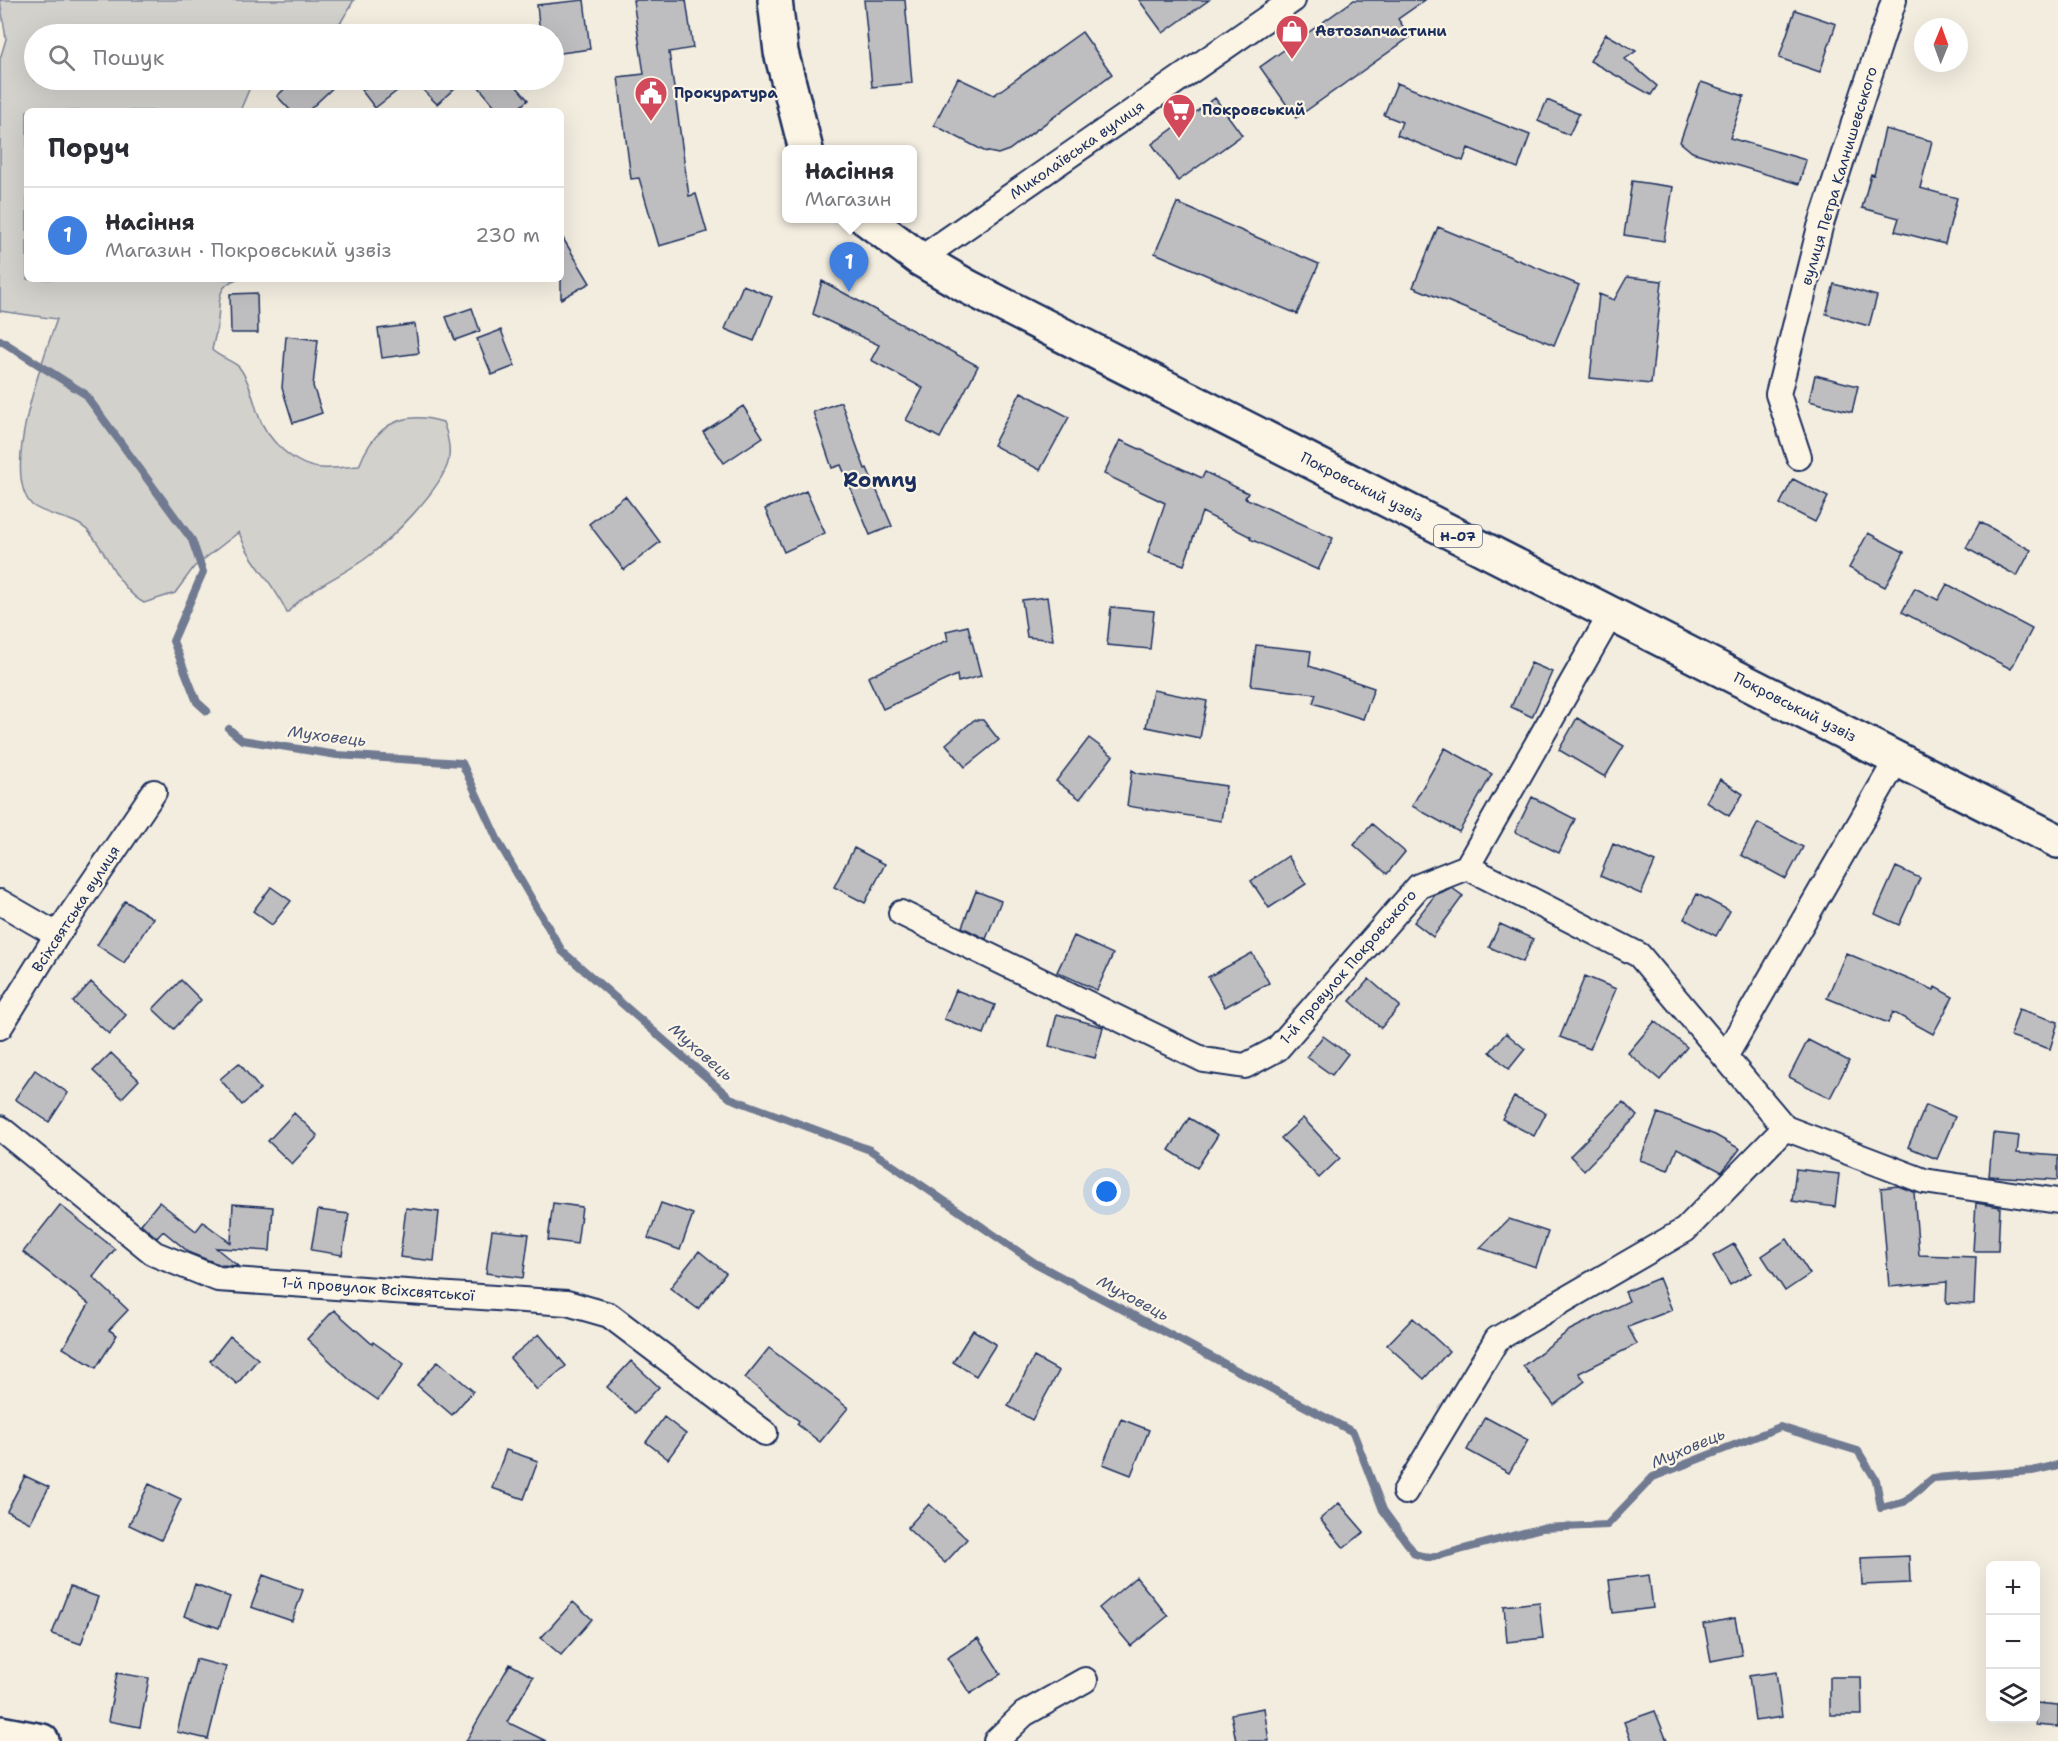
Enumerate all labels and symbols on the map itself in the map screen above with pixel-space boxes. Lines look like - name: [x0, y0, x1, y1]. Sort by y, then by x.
- shop icon: Автозапчастини: [1274, 13, 1310, 60]
- north arrow: [1914, 18, 1968, 72]
- place label: Автозапчастини: [1315, 21, 1447, 41]
- street label: вулиця Петра Калнишевського: [1796, 64, 1882, 288]
- public building icon: Прокуратура: [633, 75, 669, 122]
- place label: Прокуратура: [674, 83, 779, 103]
- supermarket icon: Покровський: [1161, 92, 1197, 139]
- street label: Миколаївська вулиця: [1006, 96, 1148, 204]
- place label: Покровський: [1202, 100, 1306, 120]
- pin: 1: [830, 242, 868, 292]
- street label: Покровський узвіз: [1297, 447, 1427, 527]
- district label: Romny: [843, 466, 917, 494]
- road number: Н-07: [1434, 525, 1482, 547]
- street label: Покровський узвіз: [1730, 667, 1860, 747]
- water label: Муховець: [287, 721, 367, 751]
- street label: Всіхсвятська вулиця: [27, 842, 125, 976]
- street label: 1-й провулок Покровського: [1275, 885, 1421, 1049]
- water label: Муховець: [664, 1018, 738, 1086]
- your location: [1092, 1177, 1121, 1206]
- water label: Муховець: [1093, 1270, 1173, 1326]
- street label: 1-й провулок Всіхсвятської: [281, 1272, 476, 1306]
- water label: Муховець: [1648, 1423, 1728, 1473]

